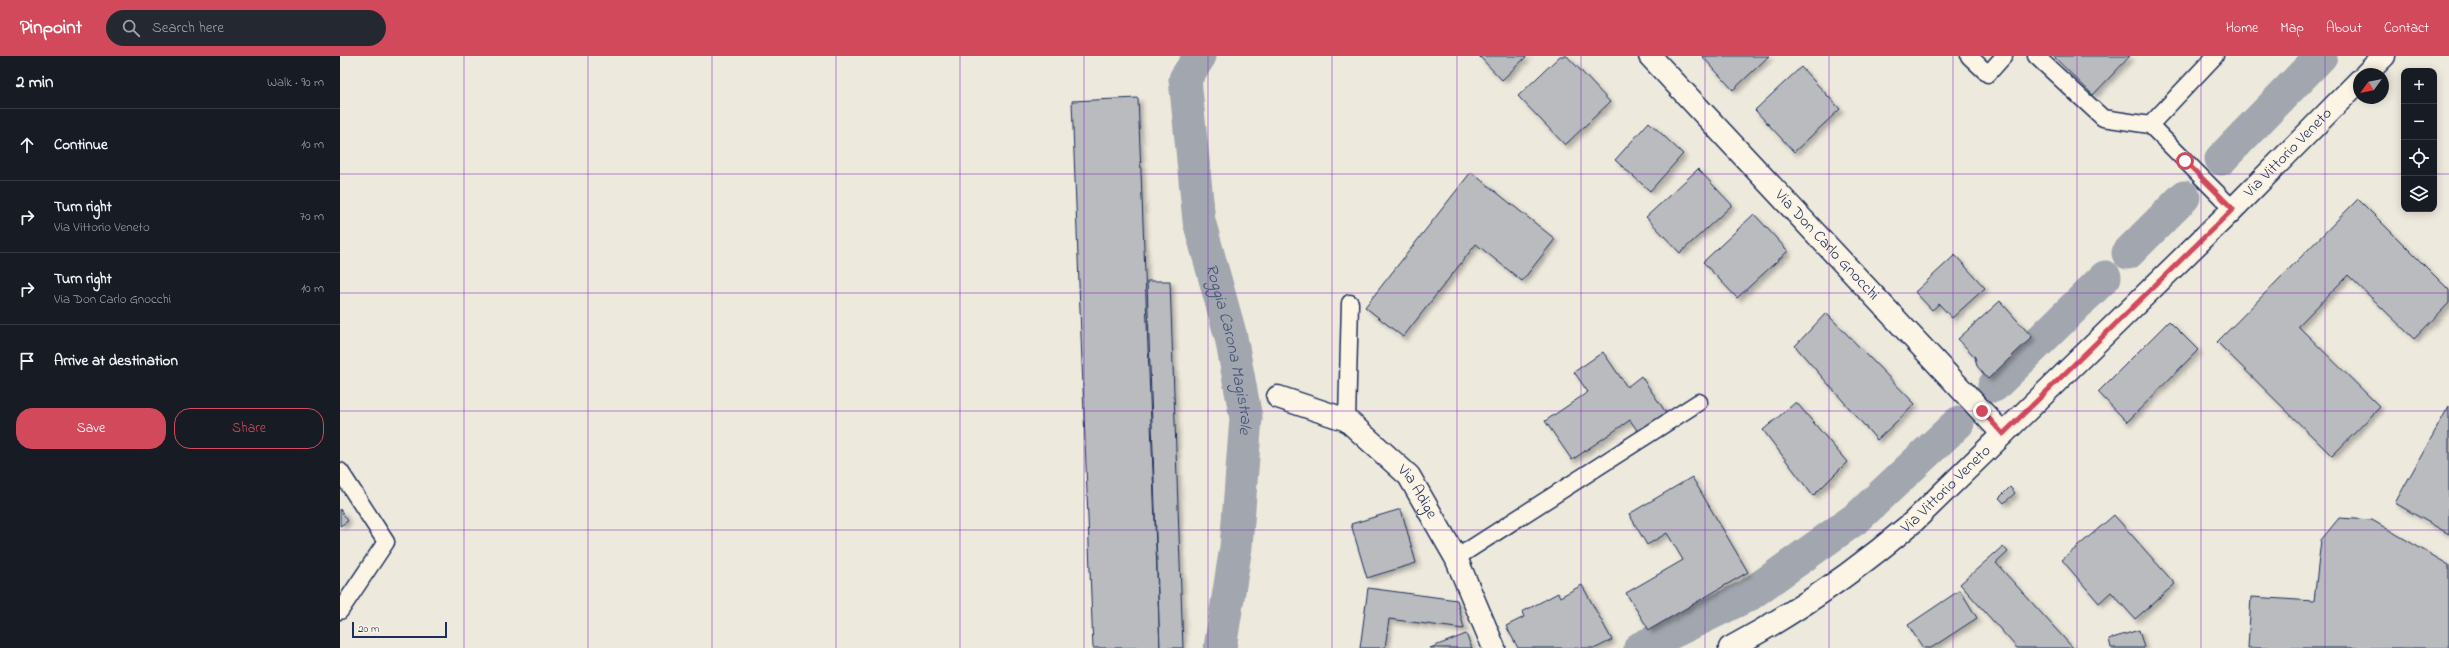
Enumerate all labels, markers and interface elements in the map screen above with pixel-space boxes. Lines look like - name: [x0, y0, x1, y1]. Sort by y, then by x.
- search box: [106, 10, 386, 46]
- text: Pinpoint: [20, 15, 82, 42]
- icon: search: [120, 17, 142, 39]
- text: Search here: [152, 17, 224, 39]
- text: Home: [2226, 18, 2258, 39]
- text: Map: [2280, 18, 2304, 39]
- text: About: [2326, 18, 2362, 39]
- text: Contact: [2384, 18, 2429, 39]
- north arrow: [2353, 68, 2389, 104]
- map controls: [2401, 68, 2437, 212]
- button: +: [2401, 68, 2437, 104]
- text: 2 min: [16, 70, 53, 95]
- text: Walk · 90 m: [267, 73, 324, 92]
- street label: Via Vittorio Veneto: [2238, 102, 2338, 204]
- button: −: [2401, 104, 2437, 140]
- icon: ahead: [16, 134, 38, 156]
- text: Continue: [54, 134, 108, 156]
- text: 10 m: [301, 135, 324, 154]
- button: locate: [2401, 140, 2437, 176]
- route start: [2176, 152, 2194, 170]
- button: layers: [2401, 176, 2437, 212]
- street label: Via Don Carlo Gnocchi: [1768, 184, 1885, 306]
- text: Turn right: [54, 196, 112, 218]
- icon: right: [16, 206, 38, 228]
- text: 70 m: [300, 207, 324, 226]
- text: Via Vittorio Veneto: [54, 218, 150, 237]
- water label: Roggia Carona Magistrale: [1199, 261, 1259, 436]
- text: Turn right: [54, 268, 112, 290]
- icon: right: [16, 278, 38, 300]
- text: 10 m: [301, 279, 324, 298]
- text: Via Don Carlo Gnocchi: [54, 290, 171, 309]
- icon: arrive: [16, 350, 38, 372]
- text: Arrive at destination: [54, 350, 178, 372]
- route end: [1973, 402, 1991, 420]
- button: Save: [16, 408, 166, 449]
- button: Share: [174, 408, 324, 449]
- street label: Via Vittorio Veneto: [1895, 440, 1997, 540]
- street label: Via Adige: [1391, 458, 1444, 524]
- scale bar: [352, 620, 447, 639]
- text: 20 m: [358, 621, 380, 637]

